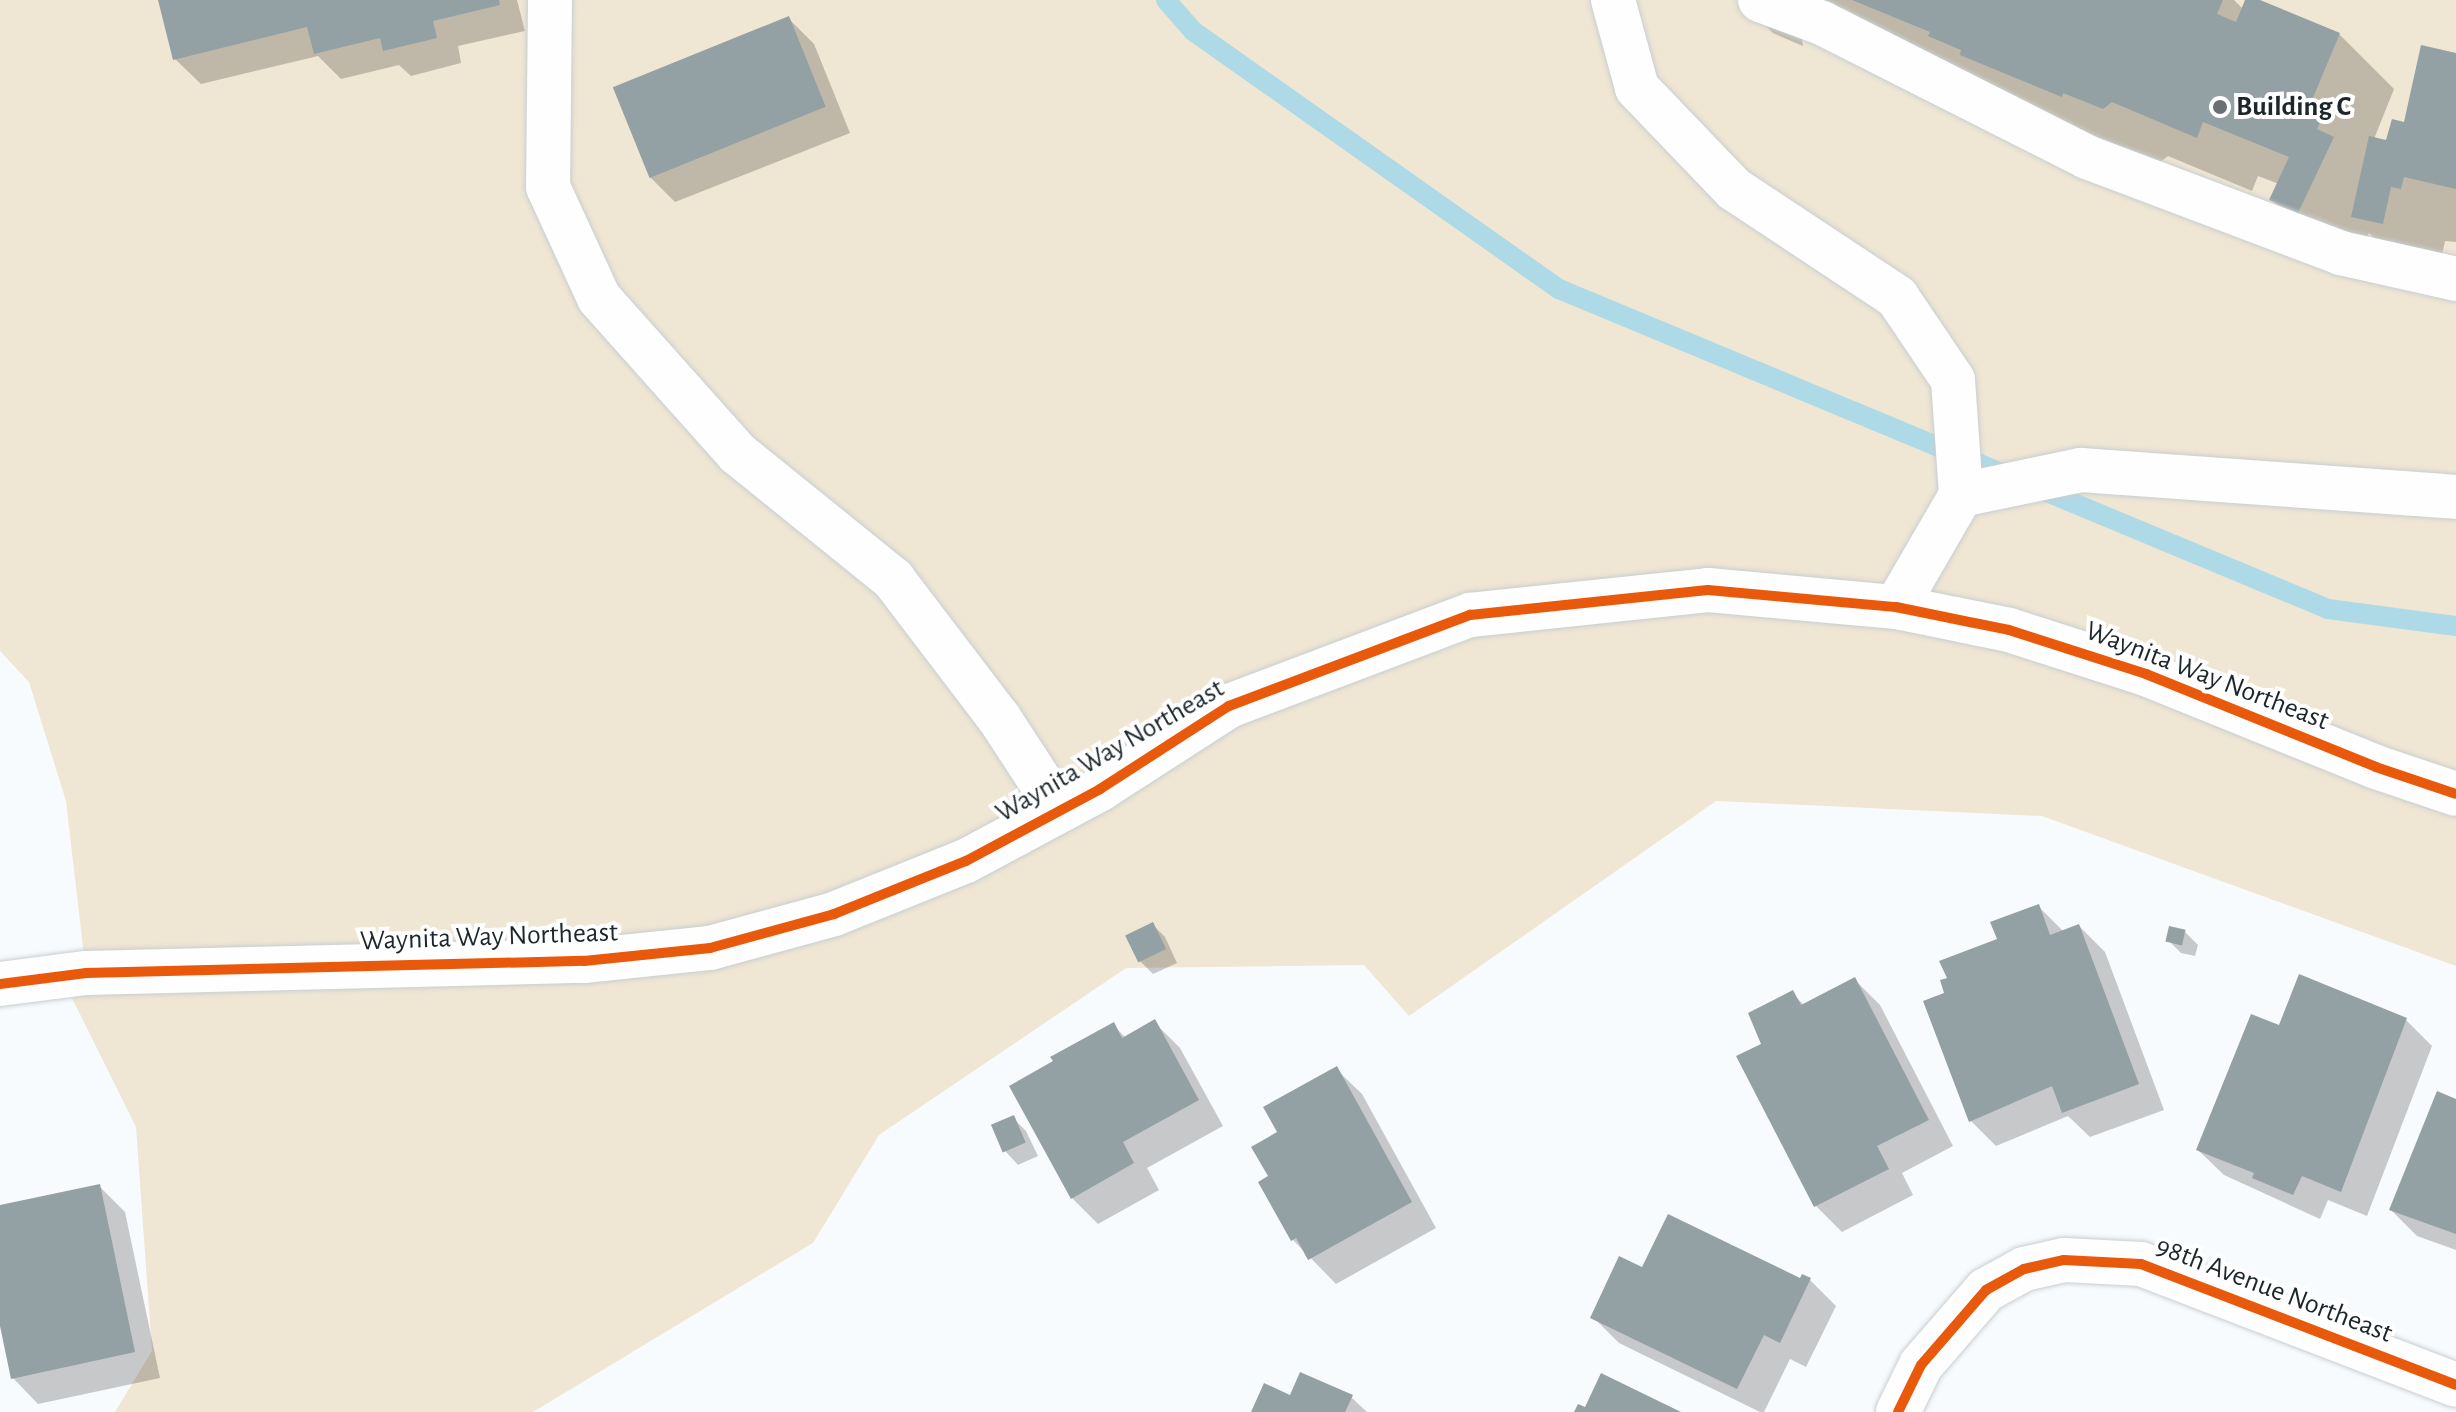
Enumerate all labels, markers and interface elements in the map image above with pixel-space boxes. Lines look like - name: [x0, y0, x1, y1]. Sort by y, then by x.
- place label: Building C: [2236, 90, 2351, 124]
- marker: Building C: [2211, 98, 2229, 116]
- street label: Waynita Way Northeast: [2081, 614, 2333, 738]
- street label: Waynita Way Northeast: [990, 672, 1230, 830]
- street label: Waynita Way Northeast: [359, 916, 619, 958]
- street label: 98th Avenue Northeast: [2151, 1229, 2397, 1351]

